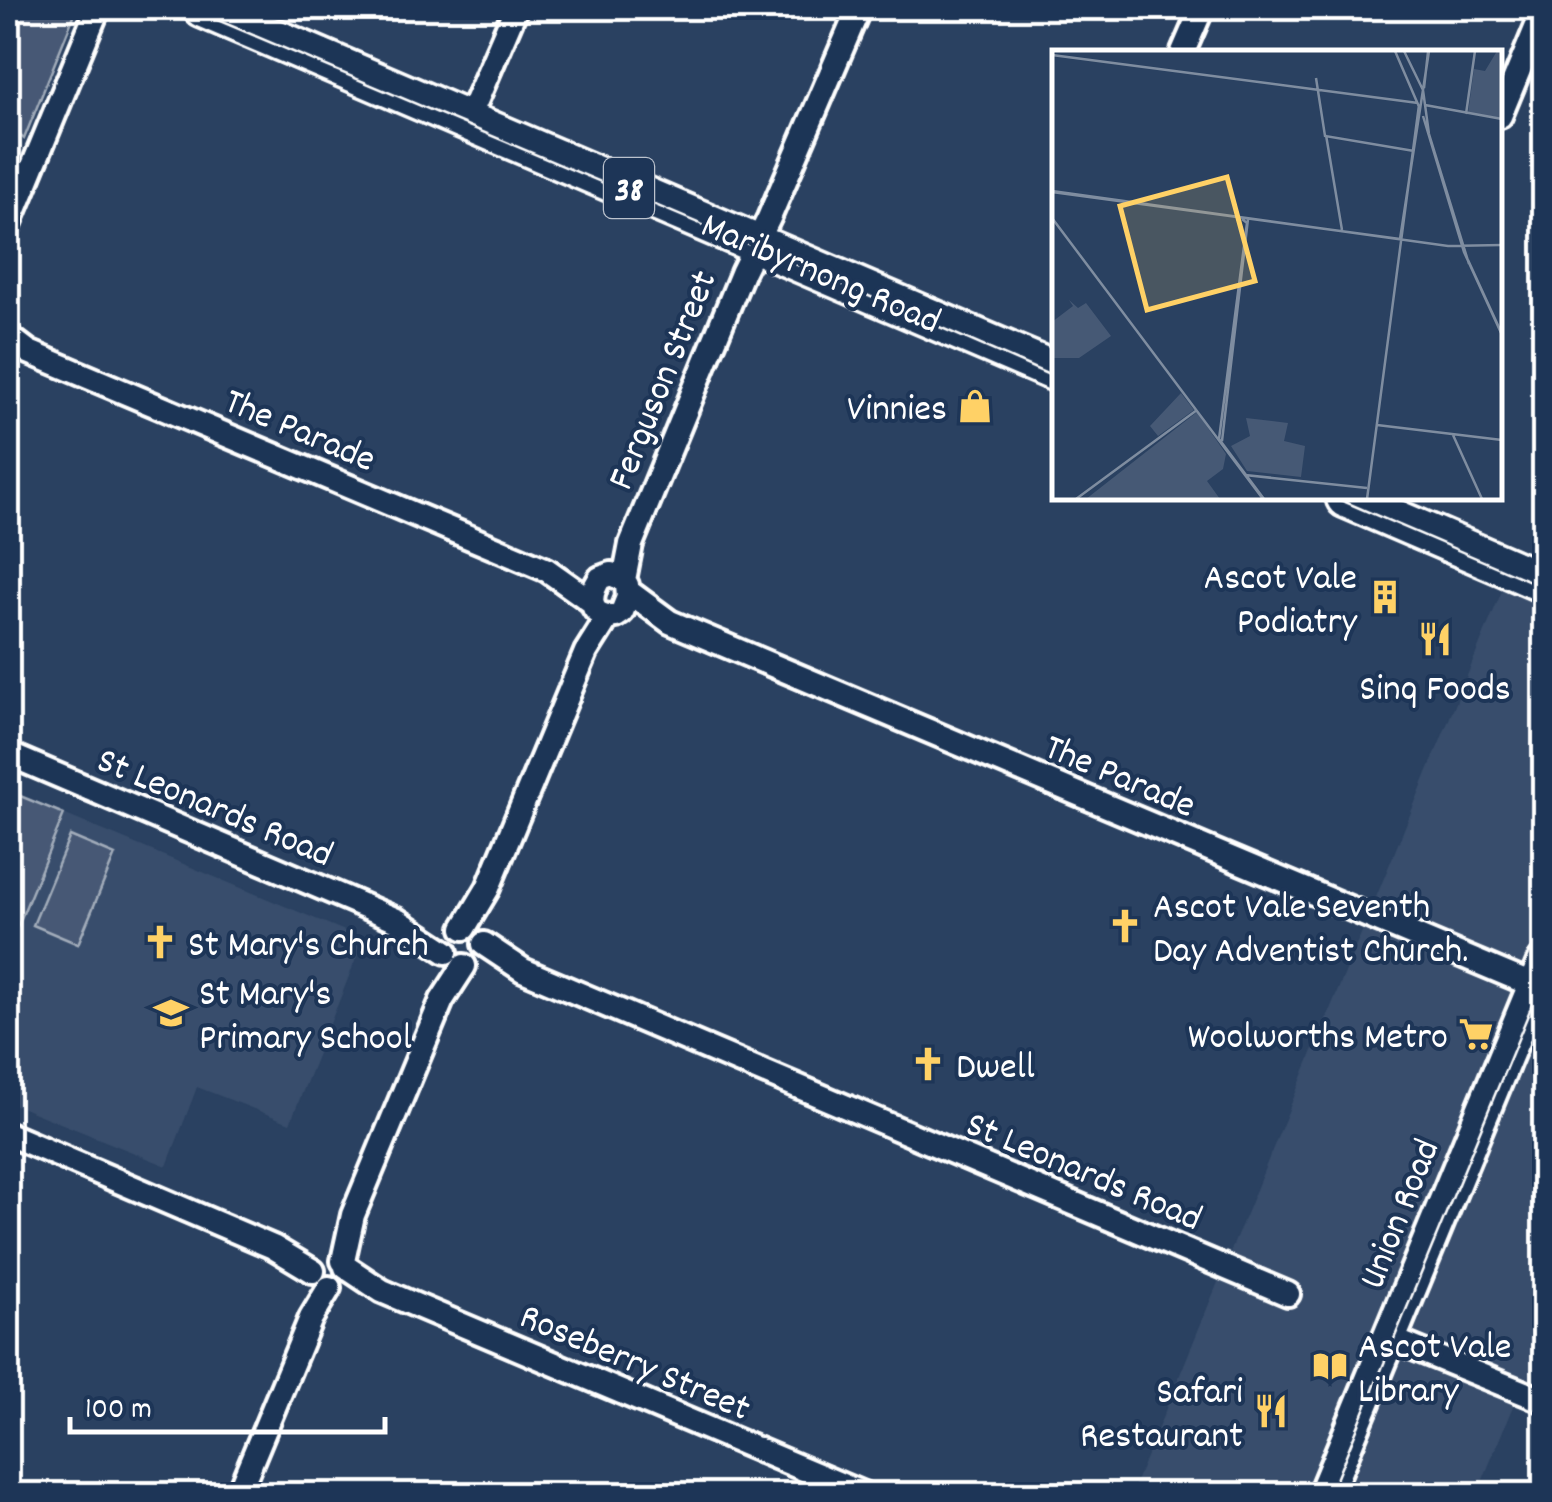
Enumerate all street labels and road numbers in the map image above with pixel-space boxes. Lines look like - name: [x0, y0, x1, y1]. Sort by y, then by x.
- road number: 38: [604, 158, 654, 218]
- street label: Maribyrnong Road: [692, 201, 948, 351]
- street label: Ferguson Street: [596, 263, 734, 499]
- street label: The Parade: [215, 377, 383, 490]
- street label: The Parade: [1035, 723, 1203, 836]
- street label: St Leonards Road: [87, 736, 340, 885]
- street label: St Leonards Road: [956, 1100, 1209, 1249]
- street label: Union Road: [1347, 1132, 1457, 1298]
- street label: Roseberry Street: [510, 1292, 758, 1438]

